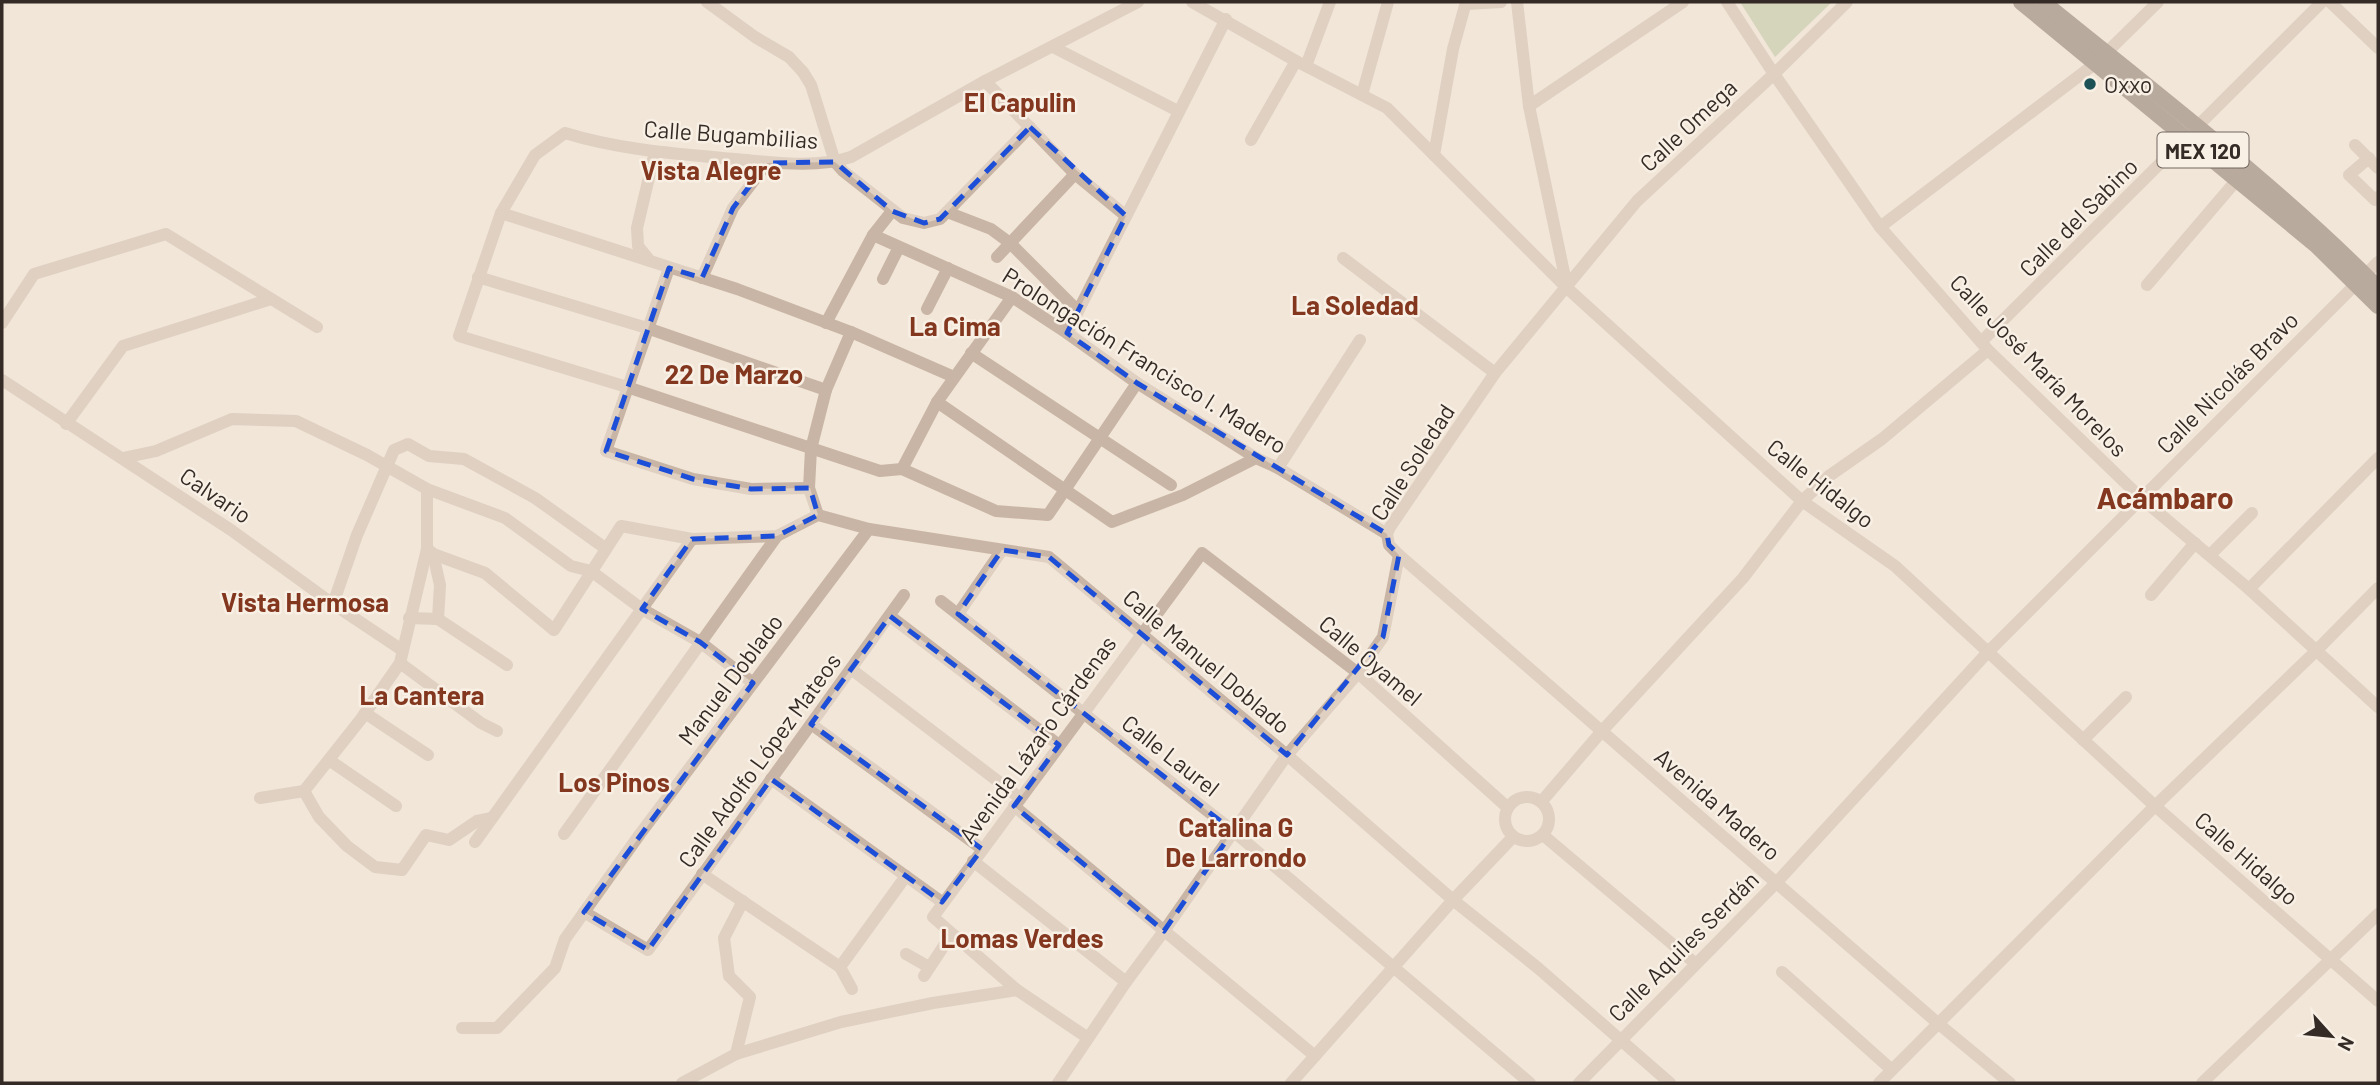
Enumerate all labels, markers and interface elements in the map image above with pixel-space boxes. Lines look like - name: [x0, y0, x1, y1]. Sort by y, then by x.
- place label: Oxxo: [2104, 70, 2152, 98]
- street label: Calle Omega: [1634, 73, 1742, 177]
- marker: Oxxo: [2082, 76, 2098, 92]
- district label: El Capulin: [964, 86, 1076, 117]
- street label: Calle Bugambilias: [643, 114, 819, 154]
- road number: MEX 120: [2158, 132, 2248, 168]
- street label: Calle del Sabino: [2013, 152, 2143, 282]
- district label: Vista Alegre: [641, 154, 781, 185]
- street label: Prolongación Francisco I. Madero: [998, 261, 1292, 459]
- street label: Calle José María Morelos: [1945, 268, 2133, 462]
- district label: La Soledad: [1291, 289, 1419, 320]
- street label: Calle Nicolás Bravo: [2150, 305, 2304, 459]
- district label: La Cima: [909, 310, 1001, 341]
- district label: 22 De Marzo: [665, 358, 803, 389]
- street label: Calle Soledad: [1364, 398, 1460, 526]
- street label: Calle Hidalgo: [1762, 432, 1880, 534]
- street label: Calvario: [175, 461, 257, 529]
- district label: Acámbaro: [2096, 479, 2234, 515]
- street label: Calle Manuel Doblado: [1118, 583, 1296, 739]
- district label: Vista Hermosa: [221, 586, 389, 617]
- street label: Manuel Doblado: [672, 608, 788, 750]
- street label: Calle Oyamel: [1314, 609, 1428, 711]
- street label: Avenida Lázaro Cárdenas: [952, 630, 1122, 848]
- street label: Calle Adolfo López Mateos: [672, 647, 846, 873]
- district label: La Cantera: [360, 679, 484, 710]
- street label: Calle Laurel: [1117, 708, 1225, 802]
- street label: Avenida Madero: [1650, 742, 1786, 866]
- district label: Los Pinos: [558, 766, 670, 797]
- street label: Calle Hidalgo: [2189, 805, 2305, 911]
- district label: Catalina G De Larrondo: [1165, 811, 1307, 872]
- street label: Calle Aquiles Serdán: [1602, 865, 1764, 1027]
- district label: Lomas Verdes: [940, 922, 1104, 953]
- north arrow: [2296, 1001, 2366, 1071]
- text: N: [2333, 1033, 2360, 1055]

